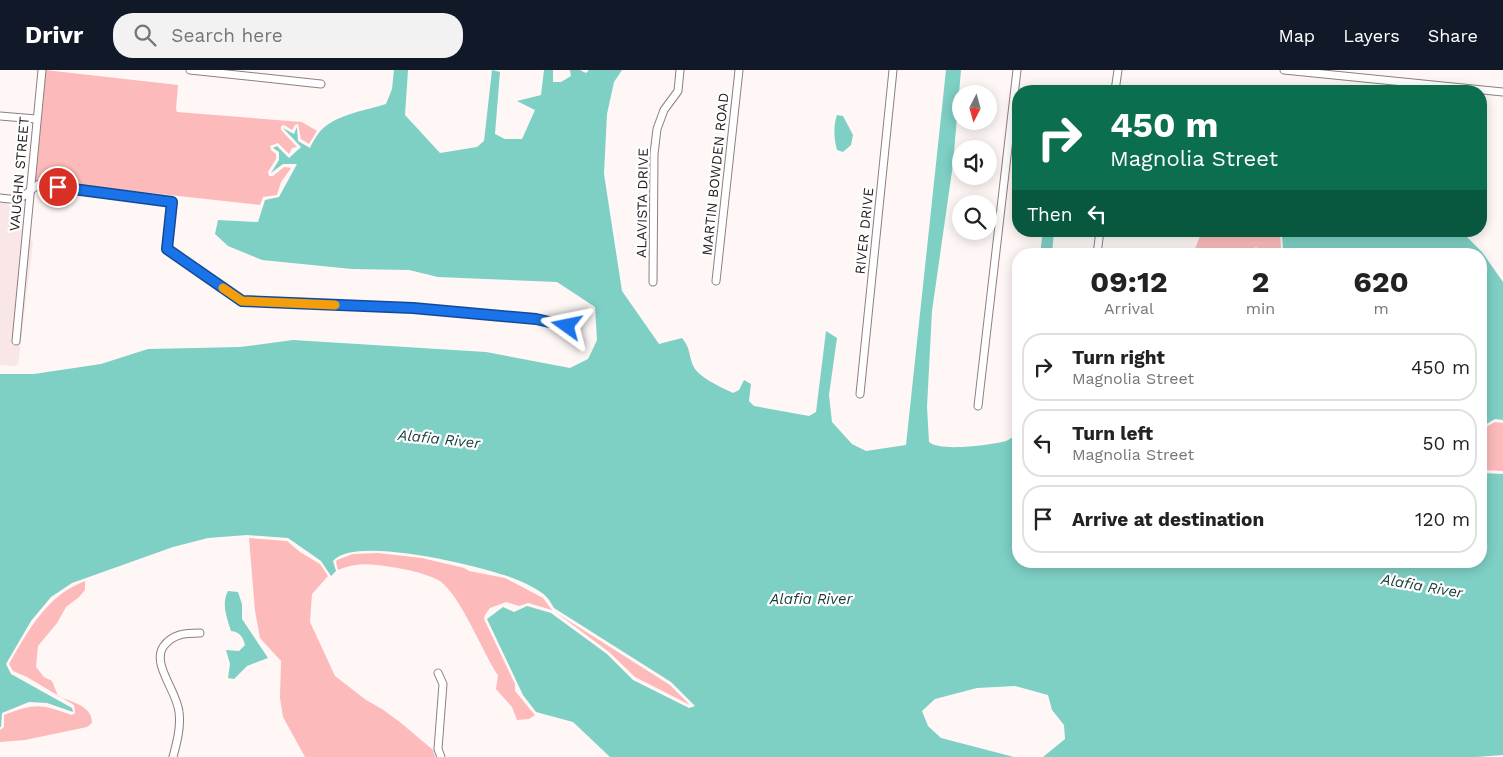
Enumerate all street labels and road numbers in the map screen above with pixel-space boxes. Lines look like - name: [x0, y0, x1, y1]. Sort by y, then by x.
- street label: MARTIN BOWDEN ROAD: [698, 92, 732, 256]
- street label: VAUGHN STREET: [6, 115, 32, 232]
- street label: ALAVISTA DRIVE: [633, 148, 651, 258]
- street label: RIVER DRIVE: [851, 187, 877, 275]

